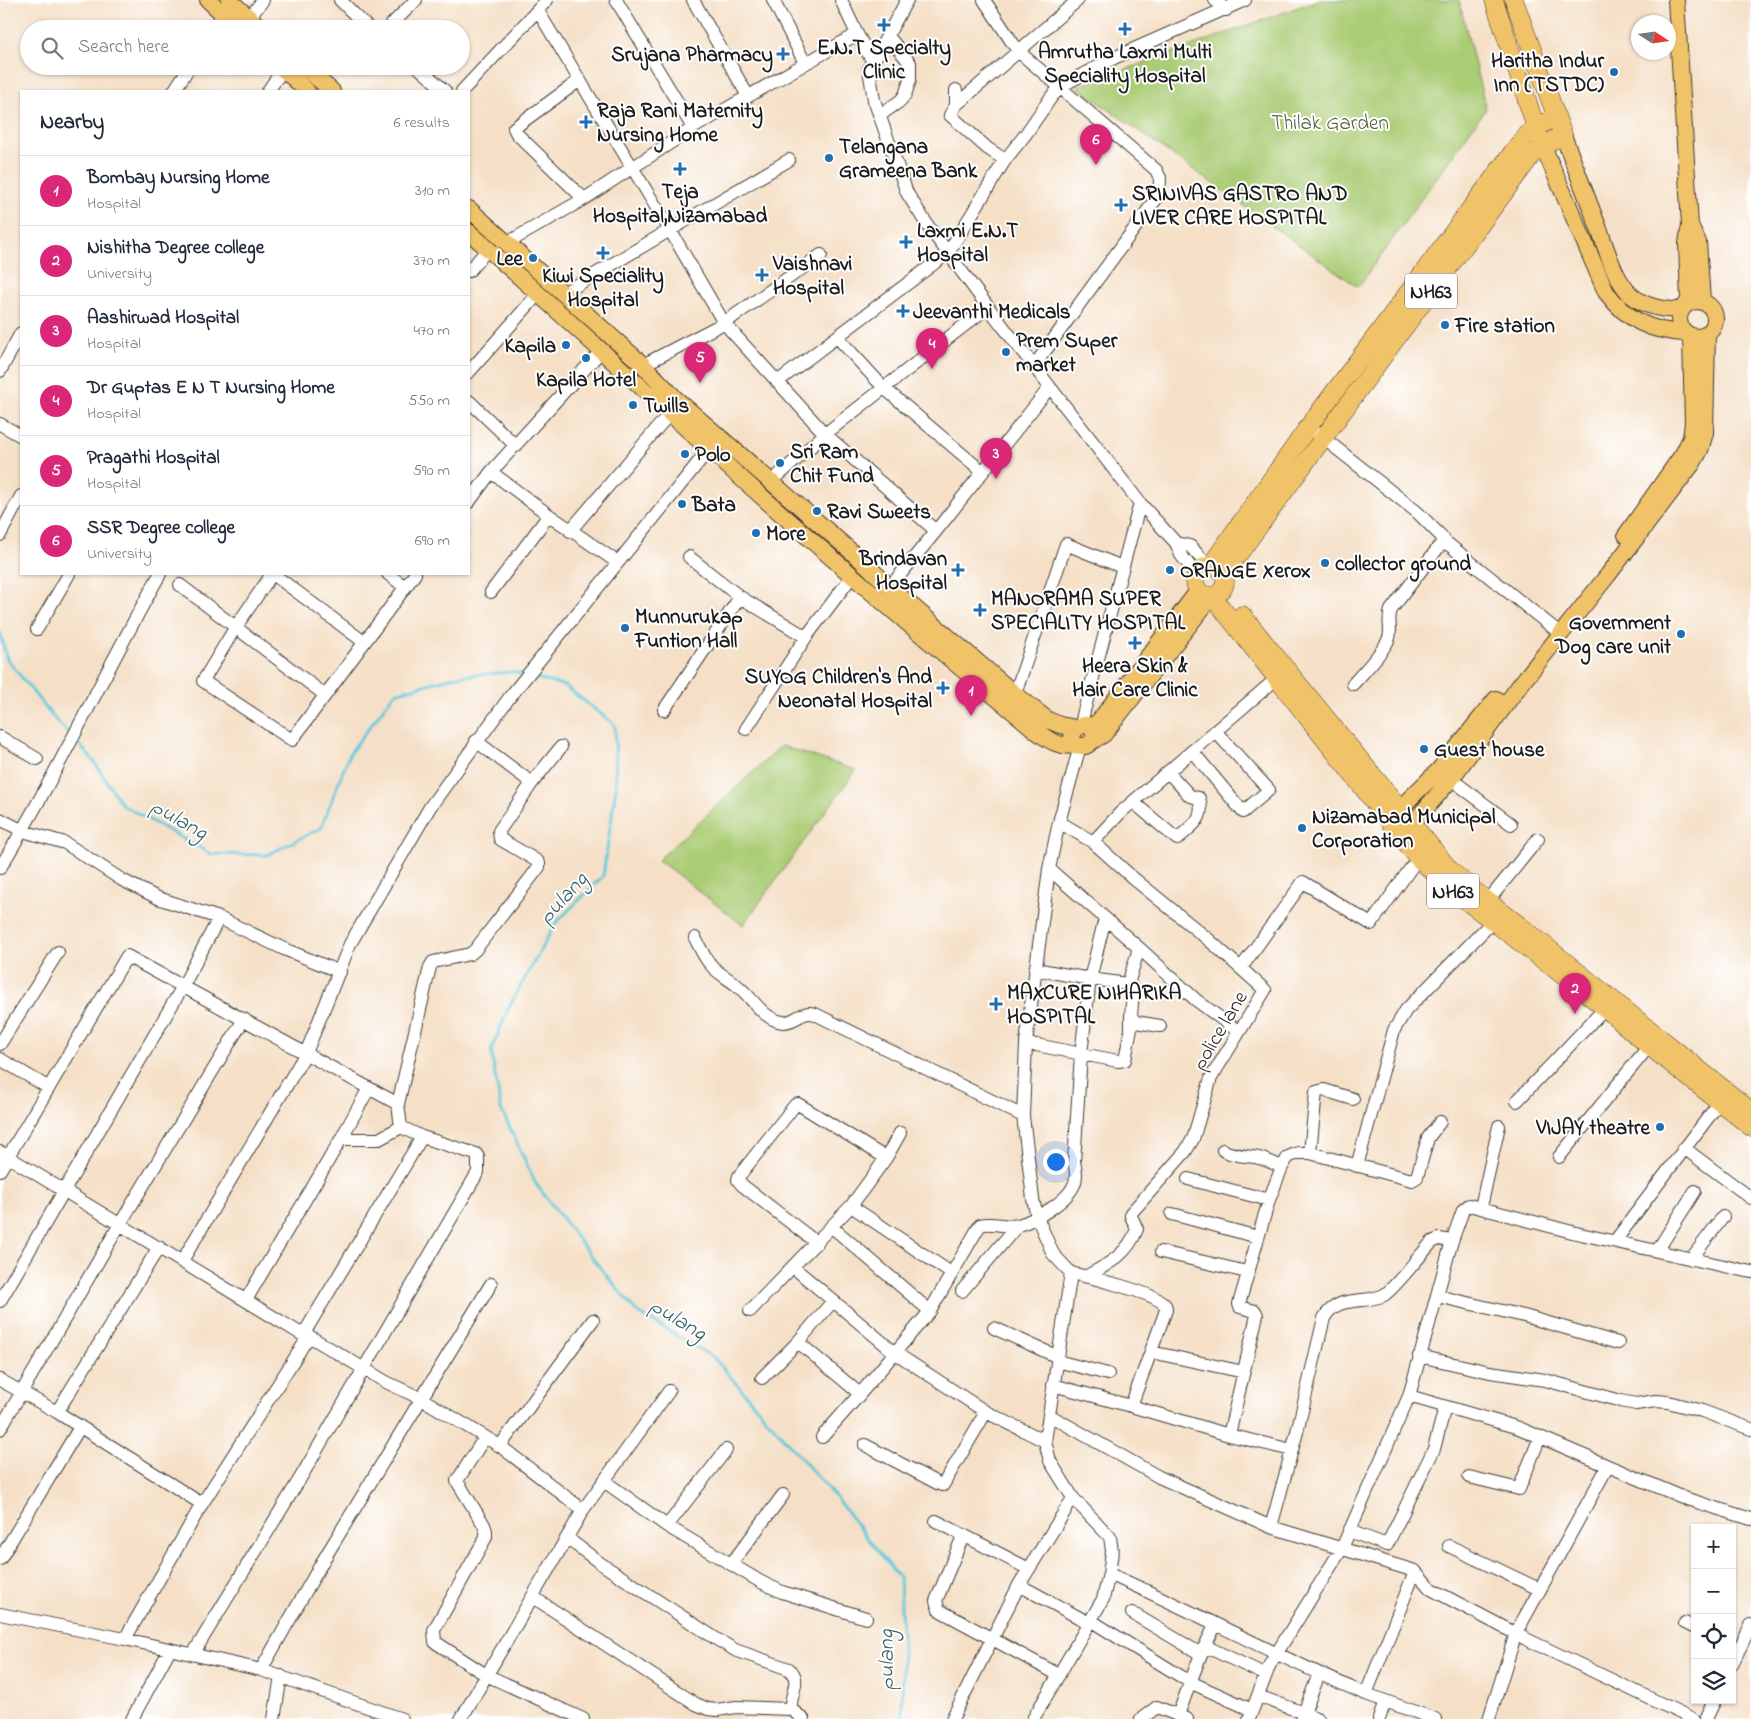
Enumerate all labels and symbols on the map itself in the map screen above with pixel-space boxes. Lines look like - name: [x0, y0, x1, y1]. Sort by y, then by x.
- north arrow: [1631, 15, 1676, 60]
- marker: E.N.T Specialty Clinic: [877, 18, 891, 32]
- marker: Amrutha Laxmi Multi Speciality Hospital: [1118, 22, 1132, 36]
- place label: E.N.T Specialty Clinic: [817, 34, 951, 88]
- place label: Amrutha Laxmi Multi Speciality Hospital: [1038, 38, 1212, 94]
- place label: Srujana Pharmacy: [611, 41, 773, 73]
- place label: Haritha Indur Inn (TSTDC): [1491, 47, 1605, 101]
- marker: Srujana Pharmacy: [777, 48, 789, 60]
- marker: Haritha Indur Inn (TSTDC): [1608, 66, 1620, 78]
- place label: Raja Rani Maternity Nursing Home: [597, 97, 763, 153]
- park label: Thilak Garden: [1271, 109, 1389, 139]
- marker: Raja Rani Maternity Nursing Home: [579, 115, 593, 129]
- pin: 6: [1080, 124, 1112, 165]
- place label: Telangana Grameena Bank: [839, 133, 978, 187]
- marker: Telangana Grameena Bank: [823, 152, 835, 164]
- marker: Teja Hospital,Nizamabad: [673, 162, 687, 176]
- place label: Teja Hospital,Nizamabad: [593, 178, 767, 232]
- place label: SRINIVAS GASTRO AND LIVER CARE HOSPITAL: [1132, 180, 1348, 234]
- marker: SRINIVAS GASTRO AND LIVER CARE HOSPITAL: [1114, 198, 1128, 212]
- place label: Laxmi E.N.T Hospital: [917, 217, 1018, 271]
- marker: Laxmi E.N.T Hospital: [899, 235, 913, 249]
- place label: Lee: [496, 245, 524, 275]
- marker: Kiwi Speciality Hospital: [596, 246, 610, 260]
- place label: Vaishnavi Hospital: [772, 250, 852, 304]
- marker: Lee: [527, 252, 539, 264]
- place label: Kiwi Speciality Hospital: [542, 262, 664, 316]
- marker: Vaishnavi Hospital: [755, 268, 769, 282]
- road number: NH63: [1405, 274, 1457, 308]
- place label: Jeevanthi Medicals: [913, 298, 1071, 328]
- marker: Jeevanthi Medicals: [897, 305, 909, 317]
- place label: Fire station: [1454, 312, 1555, 342]
- marker: Fire station: [1439, 319, 1451, 331]
- place label: Prem Super market: [1016, 327, 1118, 381]
- pin: 4: [916, 328, 948, 369]
- place label: Kapila: [504, 332, 556, 362]
- marker: Kapila: [560, 339, 572, 351]
- pin: 5: [684, 342, 716, 383]
- marker: Prem Super market: [1000, 346, 1012, 358]
- marker: Kapila Hotel: [580, 352, 592, 364]
- place label: Kapila Hotel: [536, 366, 636, 396]
- place label: Twills: [643, 392, 689, 422]
- marker: Twills: [627, 399, 639, 411]
- place label: Sri Ram Chit Fund: [790, 438, 874, 492]
- pin: 3: [980, 438, 1012, 479]
- place label: Polo: [695, 441, 731, 471]
- marker: Polo: [679, 448, 691, 460]
- marker: Sri Ram Chit Fund: [774, 457, 786, 469]
- place label: Bata: [691, 491, 736, 521]
- marker: Bata: [676, 498, 688, 510]
- place label: Ravi Sweets: [827, 498, 931, 528]
- marker: Ravi Sweets: [811, 505, 823, 517]
- place label: More: [766, 520, 806, 550]
- marker: More: [750, 527, 762, 539]
- place label: Brindavan Hospital: [858, 545, 947, 599]
- place label: collector ground: [1335, 550, 1471, 582]
- place label: ORANGE Xerox: [1180, 557, 1311, 587]
- marker: collector ground: [1319, 557, 1331, 569]
- marker: Brindavan Hospital: [951, 563, 965, 577]
- marker: ORANGE Xerox: [1164, 564, 1176, 576]
- place label: MANORAMA SUPER SPECIALITY HOSPITAL: [991, 585, 1186, 639]
- place label: Munnurukap Funtion Hall: [634, 603, 743, 657]
- marker: MANORAMA SUPER SPECIALITY HOSPITAL: [973, 603, 987, 617]
- place label: Government Dog care unit: [1554, 609, 1672, 665]
- marker: Munnurukap Funtion Hall: [619, 622, 631, 634]
- marker: Government Dog care unit: [1675, 628, 1687, 640]
- marker: Heera Skin & Hair Care Clinic: [1128, 636, 1142, 650]
- place label: Heera Skin & Hair Care Clinic: [1072, 652, 1198, 706]
- place label: SUYOG Children's And Neonatal Hospital: [745, 663, 932, 717]
- pin: 1: [955, 675, 987, 716]
- marker: SUYOG Children's And Neonatal Hospital: [936, 681, 950, 695]
- place label: Guest house: [1434, 736, 1545, 766]
- marker: Guest house: [1418, 743, 1430, 755]
- water label: pulang: [144, 792, 214, 850]
- place label: Nizamabad Municipal Corporation: [1312, 803, 1496, 857]
- marker: Nizamabad Municipal Corporation: [1296, 822, 1308, 834]
- water label: pulang: [532, 865, 597, 932]
- road number: NH63: [1427, 874, 1479, 908]
- pin: 2: [1559, 973, 1591, 1014]
- place label: MAXCURE NIHARIKA HOSPITAL: [1007, 979, 1181, 1033]
- street label: police lane: [1185, 985, 1256, 1076]
- marker: MAXCURE NIHARIKA HOSPITAL: [989, 997, 1003, 1011]
- place label: VIJAY theatre: [1535, 1114, 1651, 1144]
- marker: VIJAY theatre: [1654, 1121, 1666, 1133]
- your location: [1043, 1149, 1069, 1175]
- water label: pulang: [643, 1291, 713, 1351]
- water label: pulang: [871, 1628, 905, 1691]

